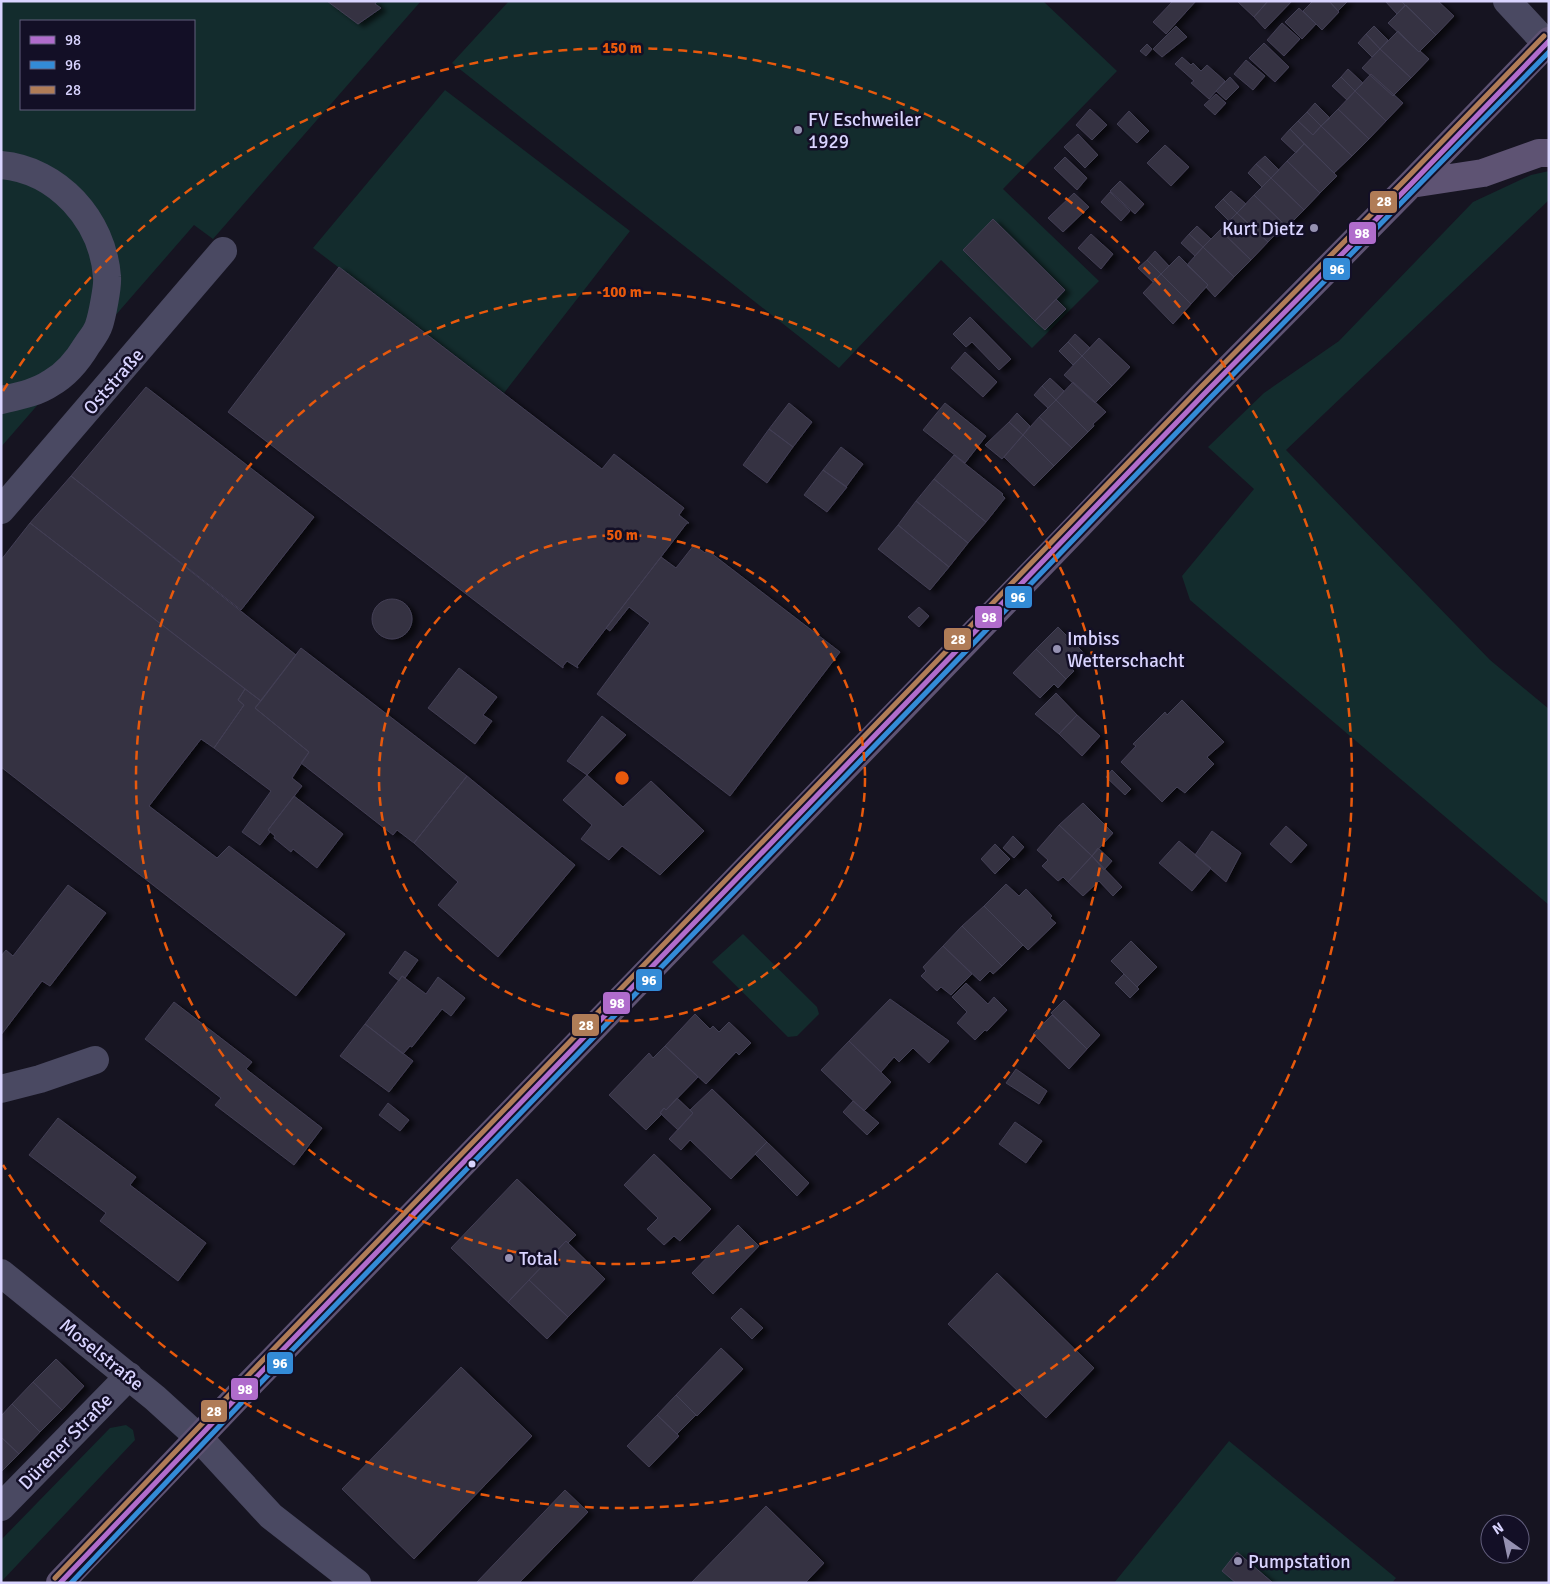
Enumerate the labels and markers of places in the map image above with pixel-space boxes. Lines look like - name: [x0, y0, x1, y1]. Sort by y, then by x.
- place label: FV Eschweiler 1929: [808, 108, 921, 154]
- marker: FV Eschweiler 1929: [792, 124, 804, 136]
- place label: Kurt Dietz: [1222, 217, 1304, 241]
- marker: Kurt Dietz: [1308, 222, 1320, 234]
- place label: Imbiss Wetterschacht: [1067, 627, 1185, 673]
- marker: Imbiss Wetterschacht: [1051, 643, 1063, 655]
- centre of rings: [613, 769, 631, 787]
- unlabelled marker: [467, 1159, 477, 1169]
- place label: Total: [519, 1247, 558, 1271]
- marker: Total: [503, 1252, 515, 1264]
- place label: Pumpstation: [1248, 1550, 1351, 1574]
- marker: Pumpstation: [1232, 1555, 1244, 1567]

